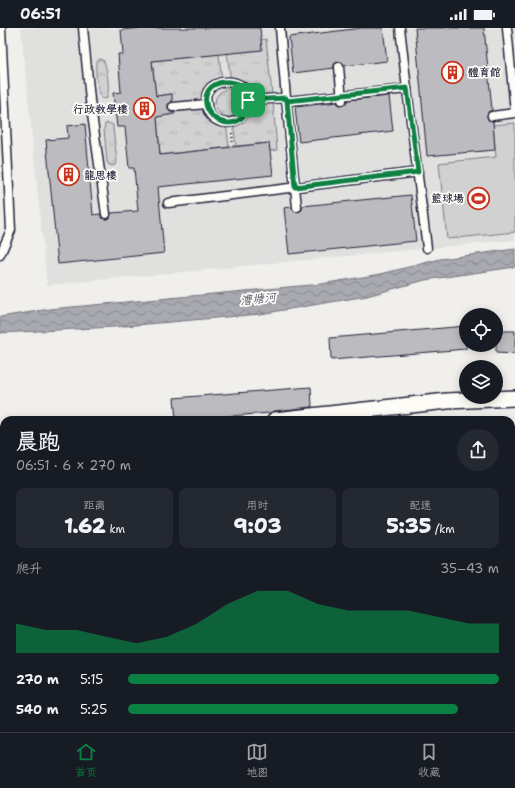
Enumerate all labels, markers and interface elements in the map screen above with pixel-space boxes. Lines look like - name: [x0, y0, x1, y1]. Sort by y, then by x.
- text: 06:51: [20, 4, 61, 24]
- building icon: 體育館: [440, 59, 466, 85]
- place label: 體育館: [468, 65, 501, 80]
- pin: [231, 83, 265, 117]
- icon: arrive: [237, 89, 259, 111]
- building icon: 行政教學樓: [131, 96, 157, 122]
- place label: 行政教學樓: [73, 102, 128, 117]
- building icon: 龍思樓: [56, 162, 82, 188]
- place label: 龍思樓: [84, 168, 117, 183]
- sports icon: 籃球場: [466, 185, 492, 211]
- place label: 籃球場: [431, 191, 464, 206]
- water label: 漕塘河: [239, 289, 279, 309]
- map controls: [459, 308, 503, 404]
- button: locate: [459, 308, 503, 352]
- button: layers: [459, 360, 503, 404]
- text: 晨跑: [16, 427, 60, 456]
- button: share: [457, 429, 499, 471]
- text: 06:51 · 6 × 270 m: [16, 457, 131, 474]
- text: 距离: [84, 498, 106, 513]
- text: 用时: [247, 498, 269, 513]
- text: 配速: [410, 498, 432, 513]
- text: 1.62: [64, 513, 106, 539]
- text: 9:03: [234, 513, 281, 539]
- text: 5:35: [386, 513, 431, 539]
- text: km: [106, 522, 125, 537]
- text: /km: [431, 522, 455, 537]
- text: 爬升: [16, 560, 42, 577]
- text: 35–43 m: [440, 560, 499, 577]
- text: 270 m: [16, 671, 59, 688]
- text: 5:15: [80, 671, 103, 688]
- text: 540 m: [16, 701, 59, 718]
- text: 5:25: [80, 701, 107, 718]
- tab: 首页: [75, 741, 97, 780]
- tab: 地图: [246, 741, 268, 780]
- tab: 收藏: [418, 741, 440, 780]

